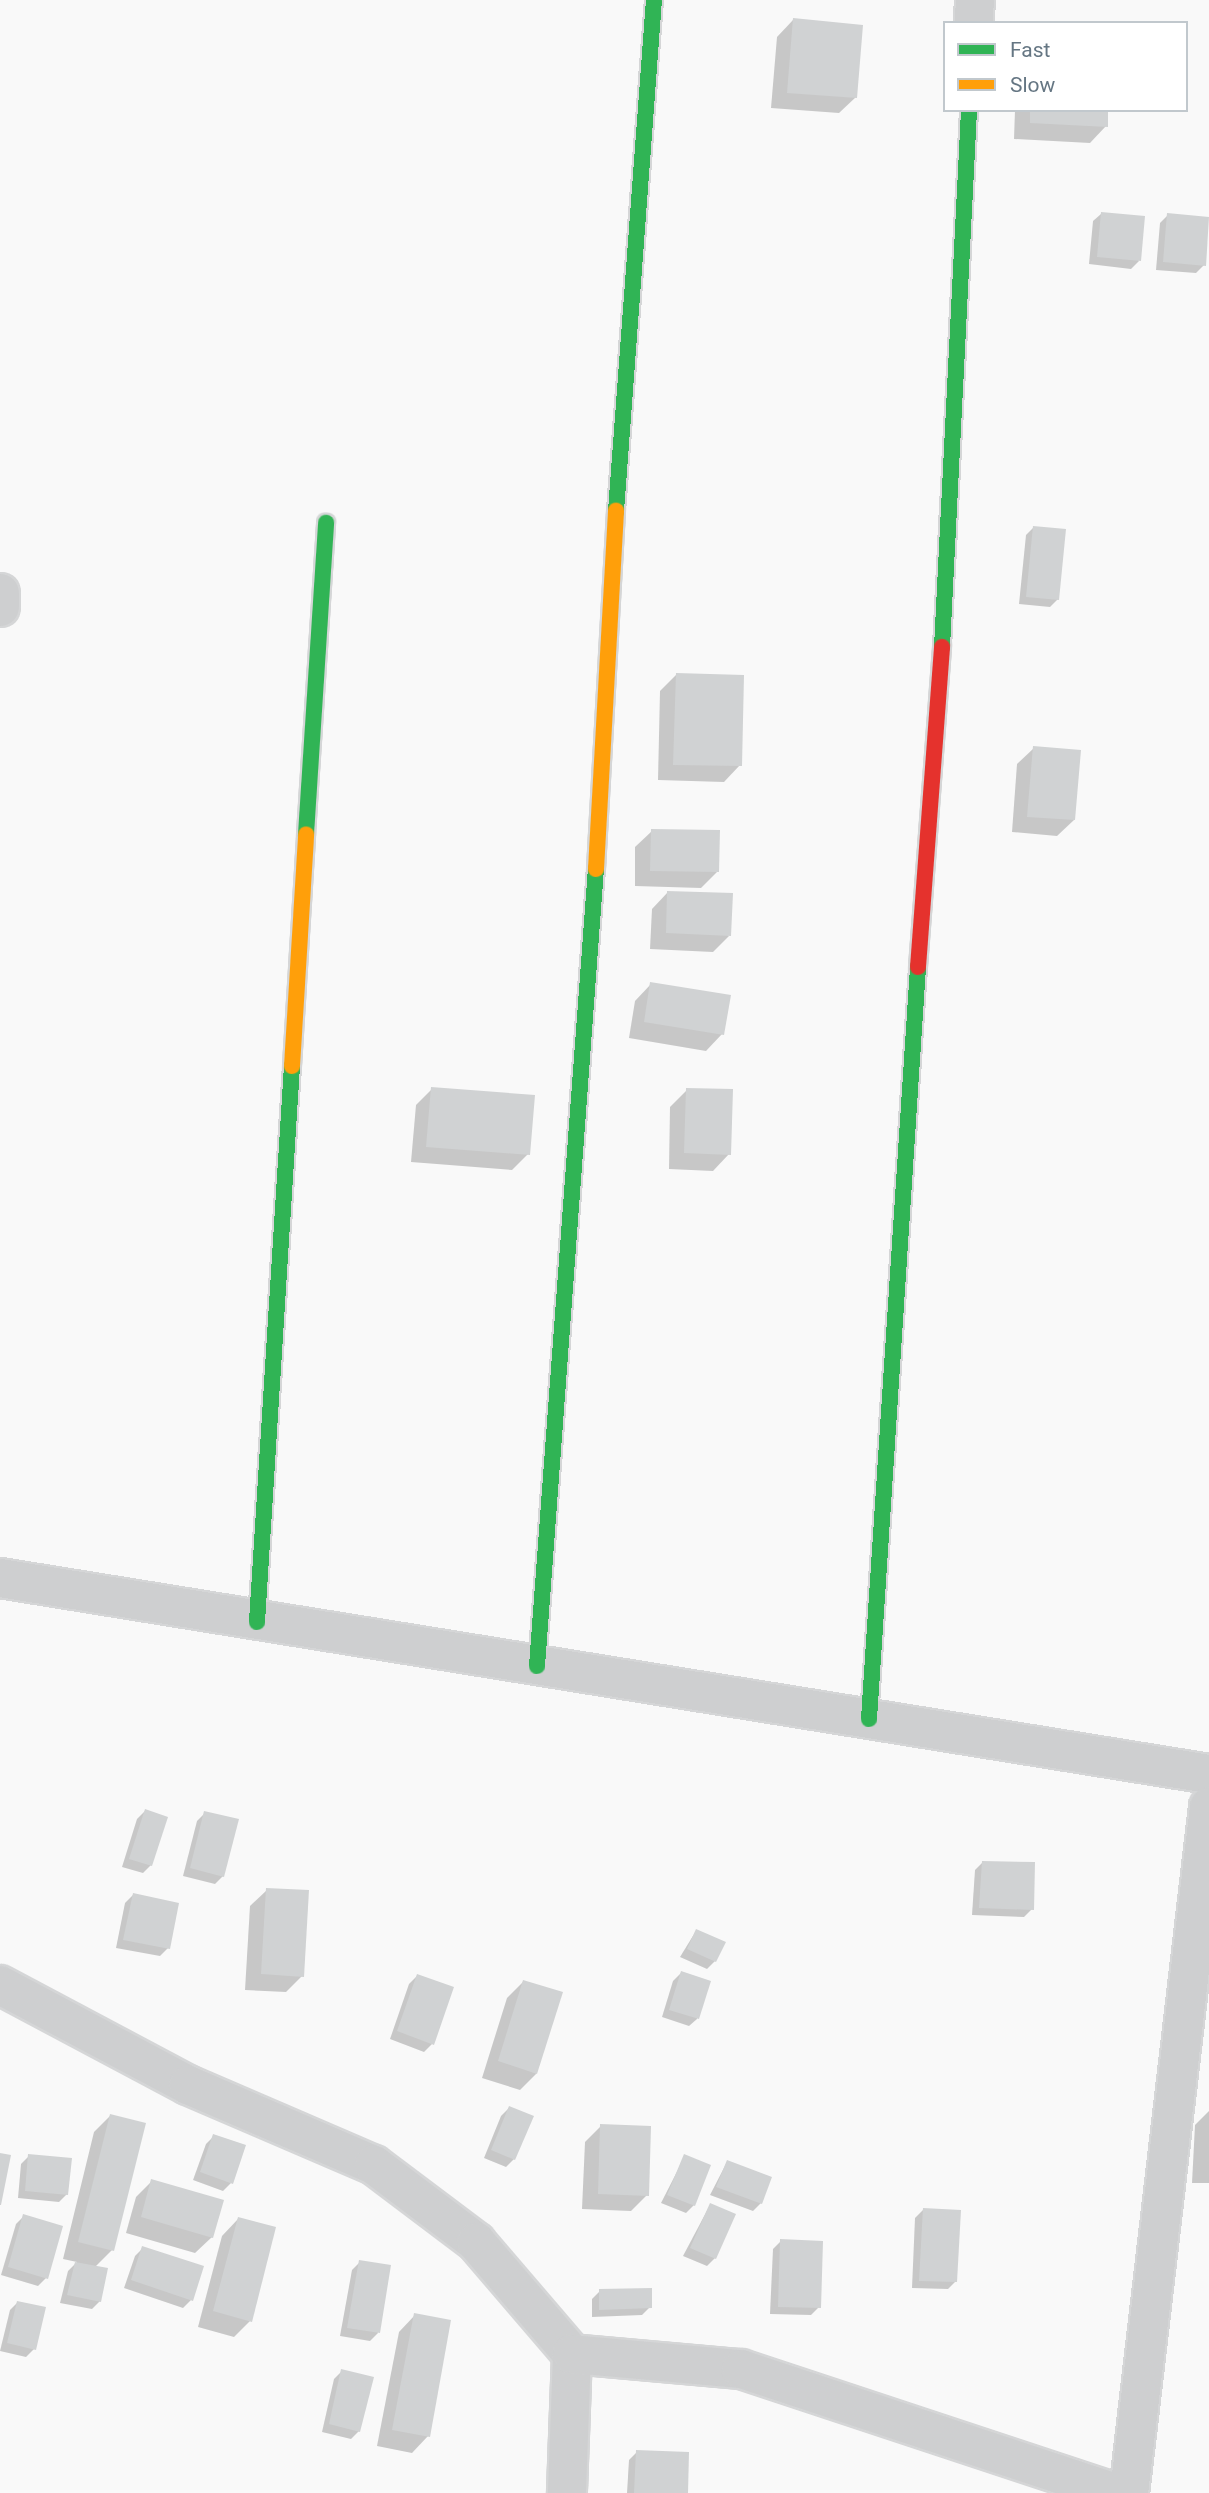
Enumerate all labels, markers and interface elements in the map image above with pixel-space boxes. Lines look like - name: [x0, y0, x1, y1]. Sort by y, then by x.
- legend: [943, 21, 1188, 112]
- text: Fast: [1010, 38, 1050, 62]
- text: Slow: [1010, 73, 1055, 97]

